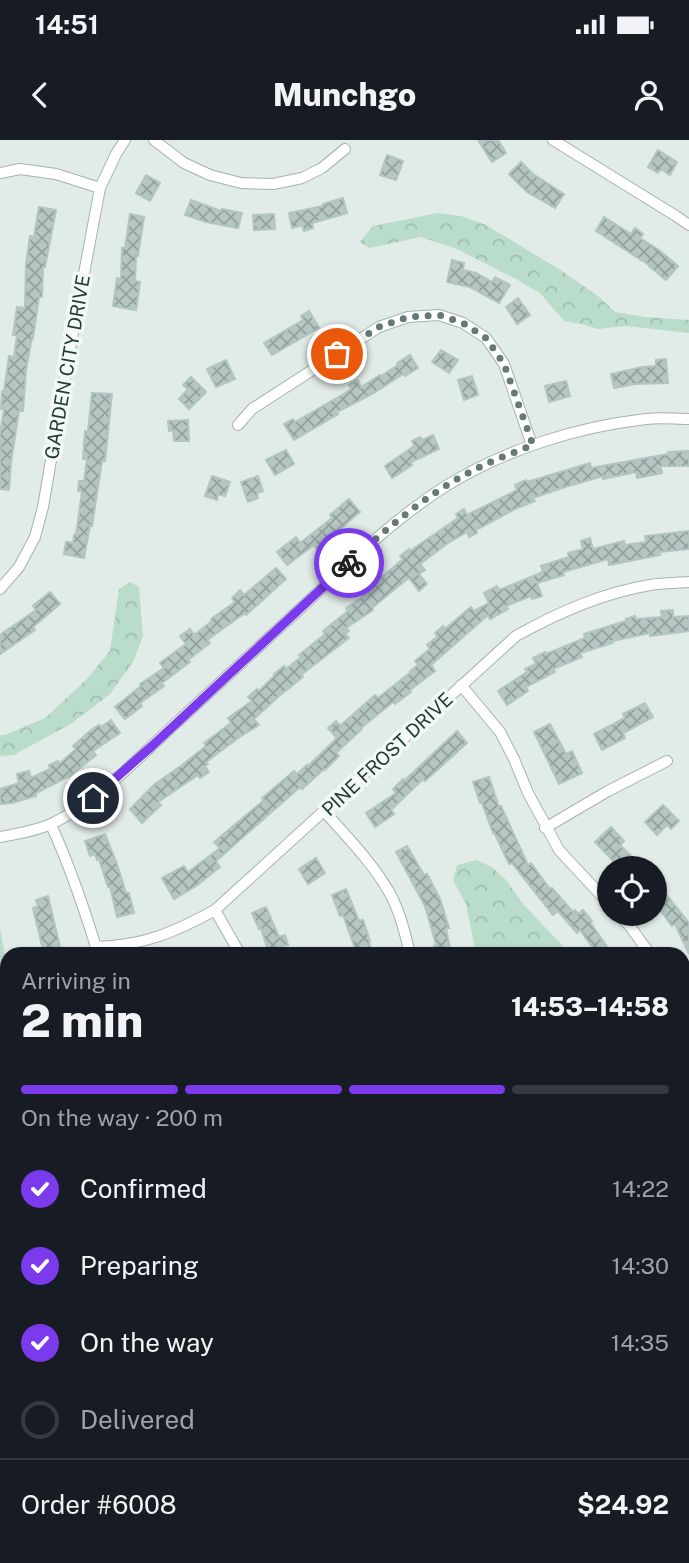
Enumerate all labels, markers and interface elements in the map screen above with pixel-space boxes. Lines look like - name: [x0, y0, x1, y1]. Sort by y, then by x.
- text: 14:51: [35, 9, 99, 40]
- icon: back: [21, 76, 59, 114]
- text: Munchgo: [273, 76, 416, 113]
- icon: person: [630, 76, 668, 114]
- street label: GARDEN CITY DRIVE: [40, 273, 94, 461]
- pin: [307, 324, 367, 384]
- icon: bag: [318, 335, 356, 373]
- courier: [314, 528, 384, 598]
- icon: bike: [330, 544, 368, 582]
- street label: PINE FROST DRIVE: [317, 688, 457, 820]
- pin: [63, 768, 123, 828]
- icon: home: [74, 779, 112, 817]
- map controls: [597, 856, 667, 926]
- button: locate: [597, 856, 667, 926]
- text: Arriving in: [21, 967, 131, 994]
- text: 14:53–14:58: [511, 991, 669, 1022]
- text: 2 min: [21, 993, 143, 1047]
- text: On the way · 200 m: [21, 1104, 223, 1131]
- icon: check: [21, 1170, 59, 1208]
- text: Confirmed: [80, 1173, 207, 1204]
- text: 14:22: [612, 1175, 669, 1202]
- icon: check: [21, 1247, 59, 1285]
- text: Preparing: [80, 1250, 199, 1281]
- text: 14:30: [612, 1252, 669, 1279]
- icon: check: [21, 1324, 59, 1362]
- text: On the way: [80, 1327, 214, 1358]
- text: 14:35: [611, 1329, 669, 1356]
- text: Delivered: [80, 1404, 195, 1435]
- text: Order #6008: [21, 1489, 177, 1520]
- text: $24.92: [577, 1489, 669, 1520]

